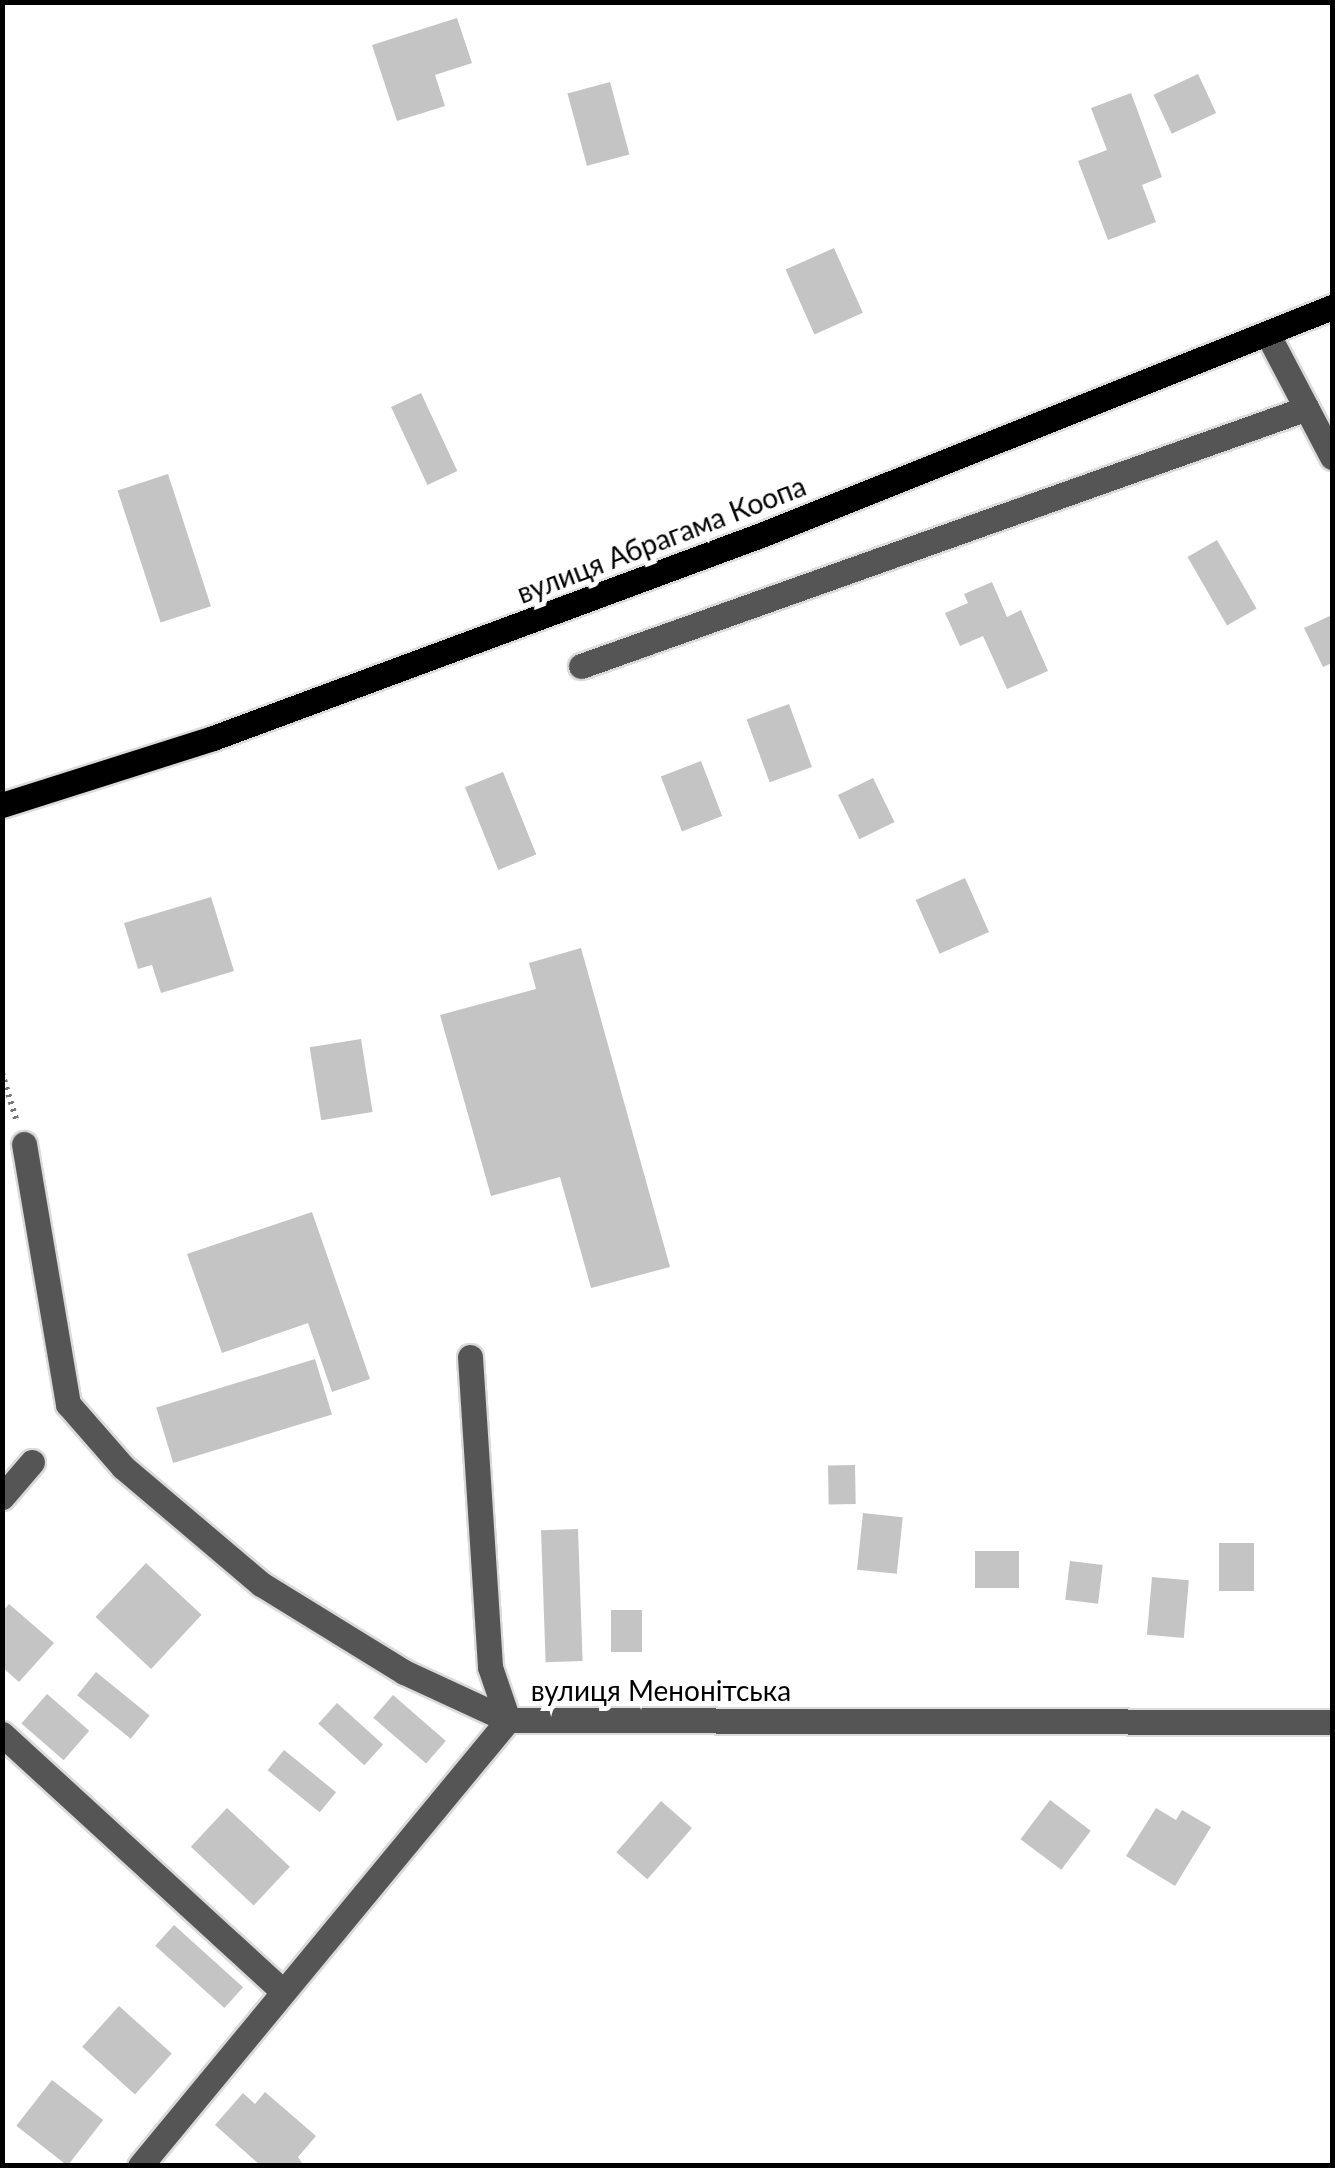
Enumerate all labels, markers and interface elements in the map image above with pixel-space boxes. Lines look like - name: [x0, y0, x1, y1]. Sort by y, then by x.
- street label: вулиця Абрагама Коопа: [512, 468, 810, 610]
- street label: вулиця Менонітська: [531, 1673, 791, 1707]

